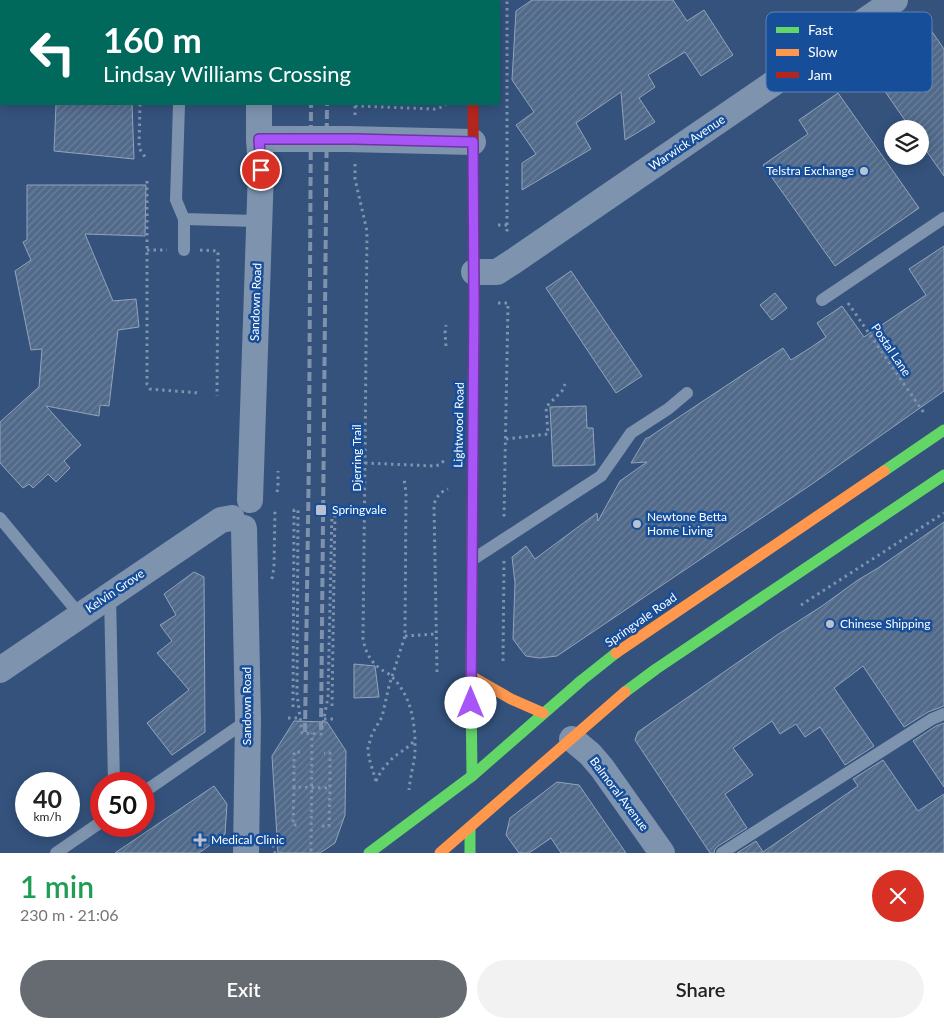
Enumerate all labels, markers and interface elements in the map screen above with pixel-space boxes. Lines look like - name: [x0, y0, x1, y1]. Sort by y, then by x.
- legend: [766, 12, 932, 92]
- text: 160 m: [103, 18, 202, 60]
- icon: left: [20, 20, 85, 85]
- text: Fast: [808, 21, 833, 38]
- text: Slow: [808, 43, 838, 60]
- text: Lindsay Williams Crossing: [103, 60, 351, 87]
- text: Jam: [808, 66, 832, 83]
- street label: Warwick Avenue: [646, 112, 728, 174]
- map controls: [884, 120, 929, 165]
- button: layers: [884, 120, 929, 165]
- pin: [240, 149, 282, 191]
- icon: arrive: [247, 156, 275, 184]
- place label: Telstra Exchange: [766, 163, 854, 178]
- marker: Telstra Exchange: [858, 165, 870, 177]
- street label: Sandown Road: [247, 263, 264, 341]
- street label: Postal Lane: [868, 321, 914, 379]
- street label: Lightwood Road: [450, 382, 467, 468]
- street label: Djerring Trail: [349, 424, 364, 492]
- place label: Springvale: [332, 502, 386, 517]
- marker: Springvale: [314, 503, 328, 517]
- place label: Newtone Betta Home Living: [647, 509, 727, 538]
- marker: Newtone Betta Home Living: [631, 518, 643, 530]
- street label: Kelvin Grove: [83, 566, 147, 616]
- street label: Springvale Road: [602, 589, 679, 650]
- place label: Chinese Shipping: [840, 616, 930, 631]
- marker: Chinese Shipping: [824, 618, 836, 630]
- street label: Sandown Road: [239, 667, 254, 745]
- position arrow: [444, 676, 496, 728]
- street label: Balmoral Avenue: [587, 754, 652, 834]
- speed limit sign: 50: [90, 772, 155, 837]
- text: 40: [33, 783, 62, 813]
- text: km/h: [33, 809, 62, 824]
- place label: Medical Clinic: [211, 832, 285, 847]
- marker: Medical Clinic: [193, 833, 207, 847]
- text: 1 min: [20, 868, 94, 904]
- button: close: [872, 870, 924, 922]
- text: 230 m · 21:06: [20, 905, 119, 924]
- button: Exit: [20, 960, 467, 1018]
- button: Share: [477, 960, 924, 1018]

